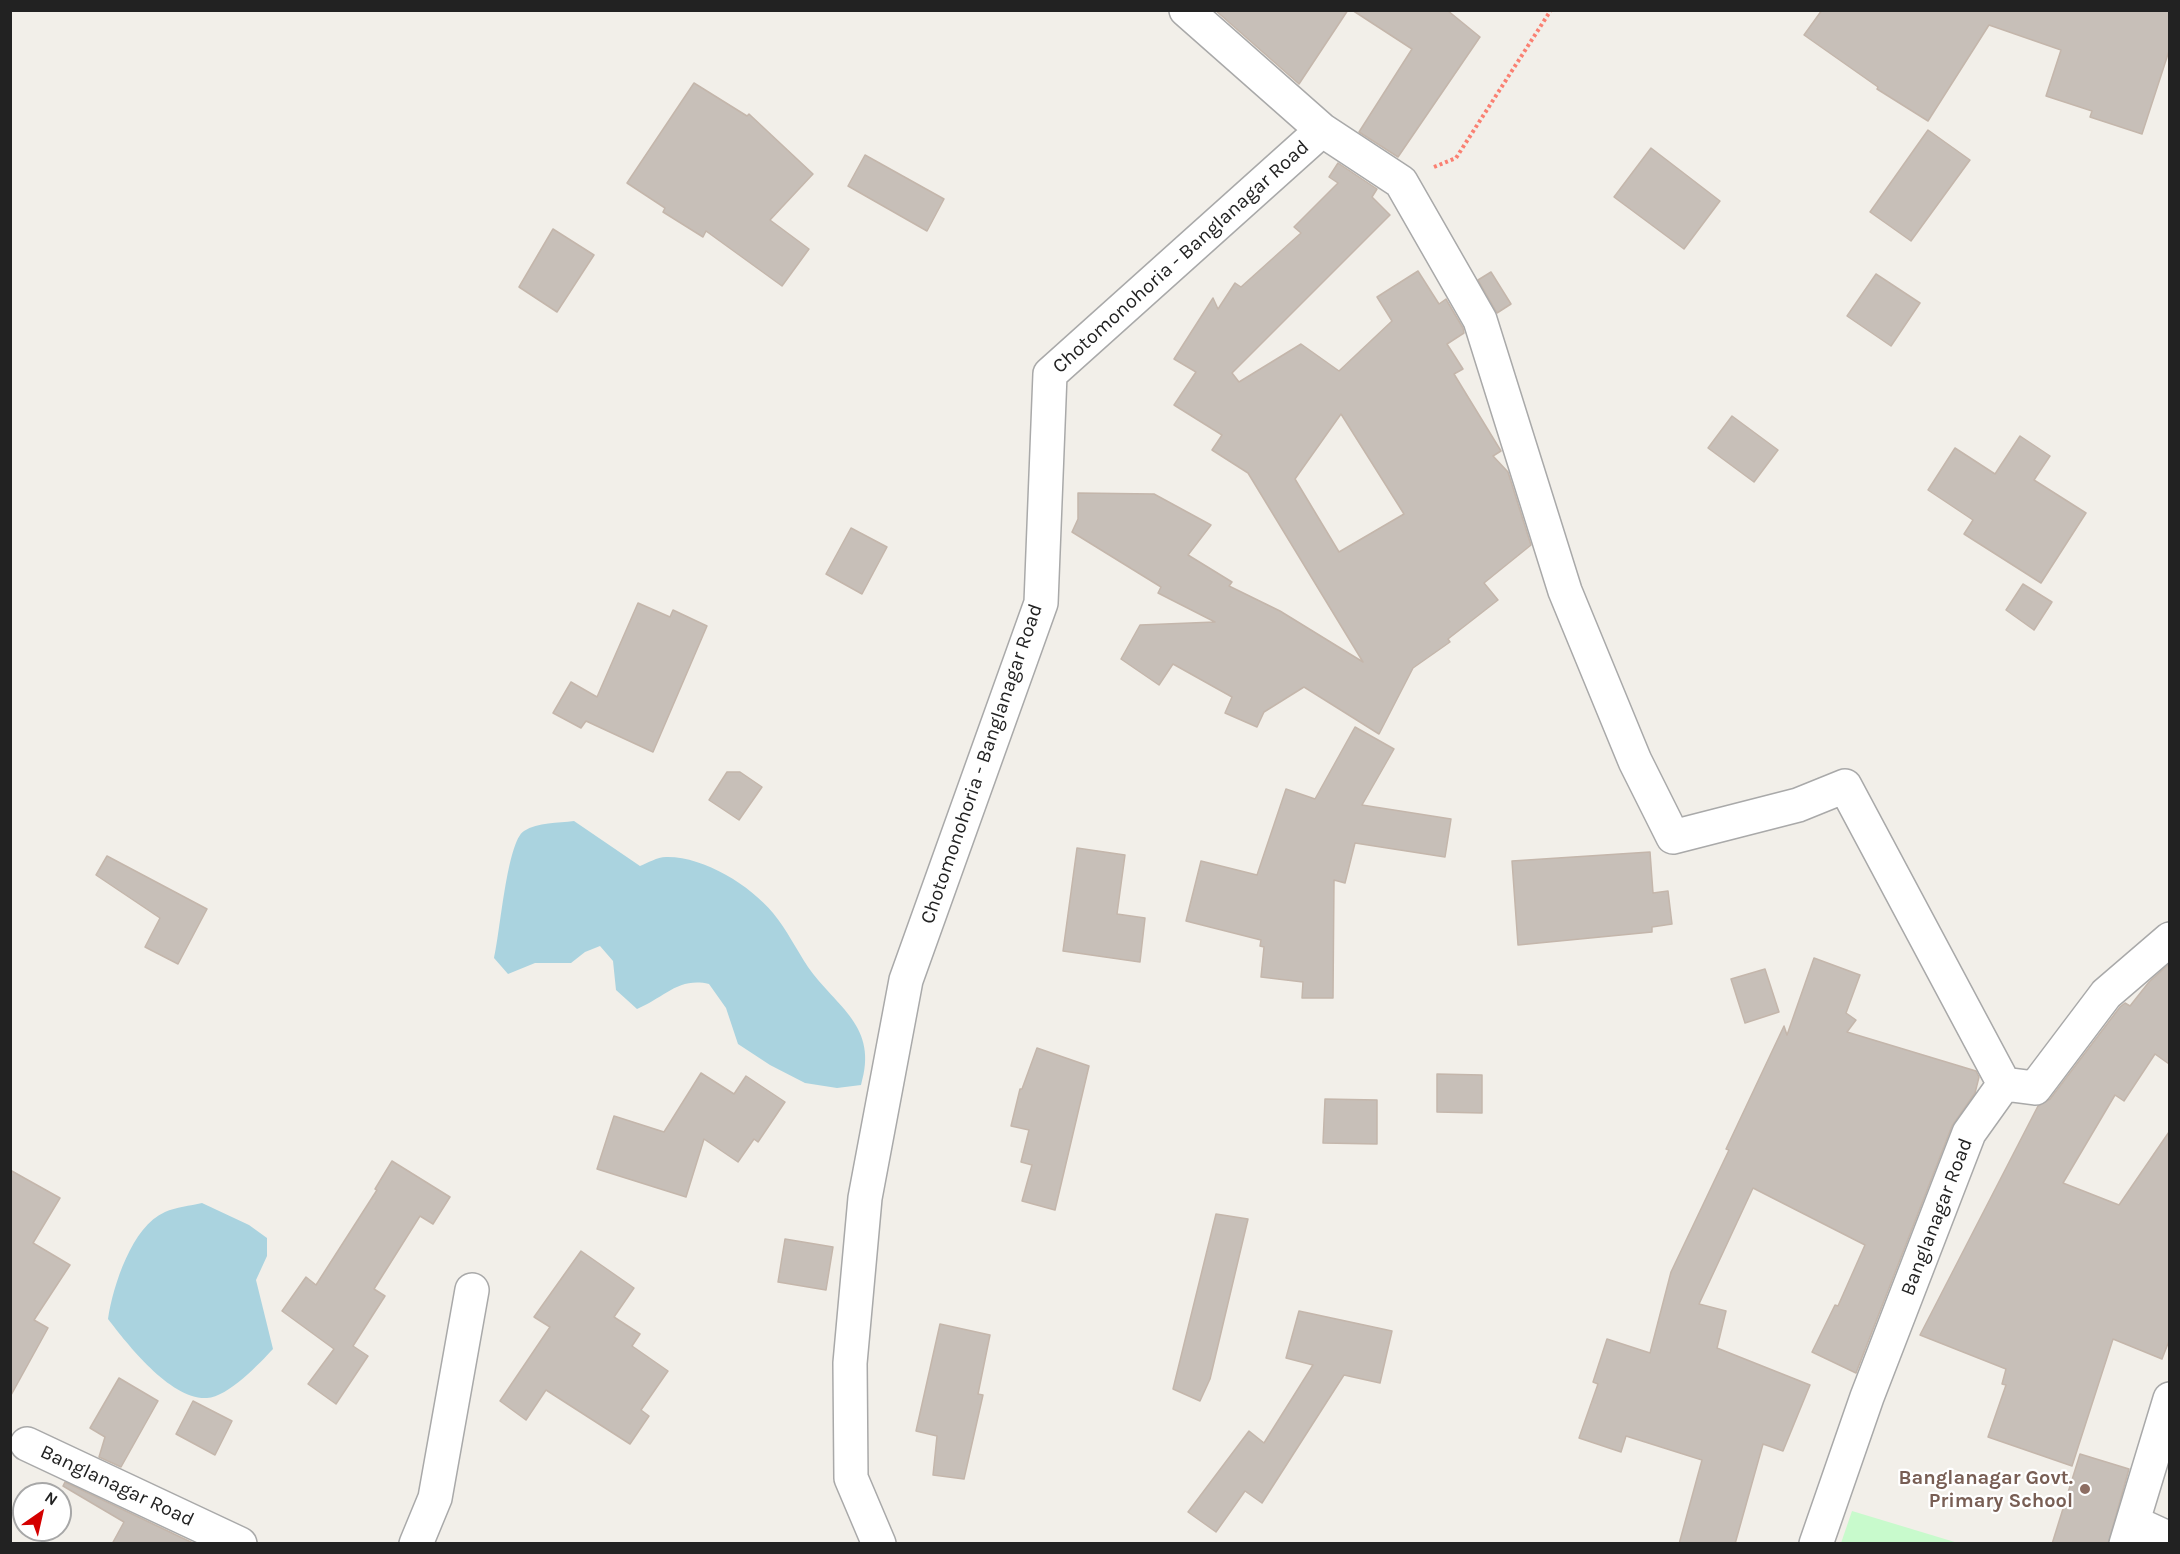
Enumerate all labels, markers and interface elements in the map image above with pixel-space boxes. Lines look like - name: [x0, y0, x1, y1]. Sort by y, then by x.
- street label: Chotomonohoria - Banglanagar Road: [1048, 135, 1314, 379]
- street label: Chotomonohoria - Banglanagar Road: [916, 601, 1048, 927]
- street label: Banglanagar Road: [1896, 1135, 1978, 1299]
- street label: Banglanagar Road: [36, 1440, 198, 1532]
- place label: Banglanagar Govt. Primary School: [1899, 1466, 2073, 1513]
- north arrow: [12, 1482, 72, 1542]
- marker: Banglanagar Govt. Primary School: [2078, 1482, 2092, 1496]
- text: N: [41, 1487, 61, 1509]

